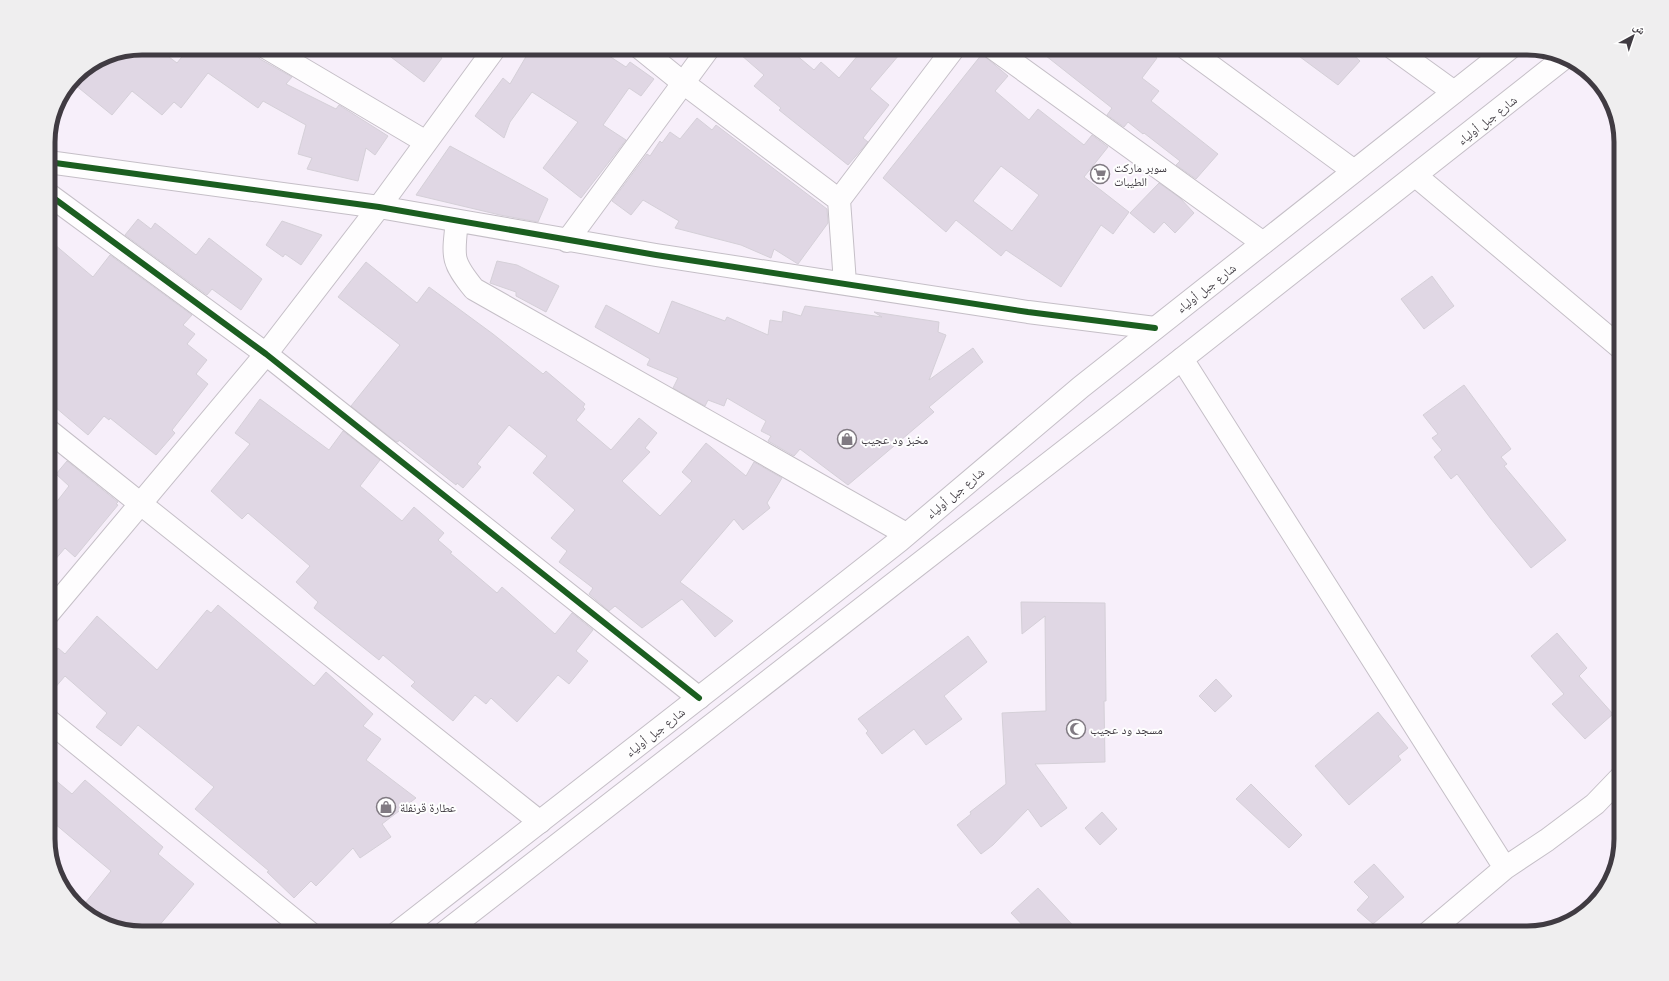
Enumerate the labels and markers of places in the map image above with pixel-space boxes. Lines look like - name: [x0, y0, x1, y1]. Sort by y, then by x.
- place label: سوبر ماركت الطيبات: [1114, 160, 1167, 189]
- supermarket icon: سوبر ماركت الطيبات: [1089, 163, 1111, 185]
- shop icon: مخبز ود عجيب: [836, 428, 858, 450]
- place label: مخبز ود عجيب: [861, 432, 928, 447]
- mosque icon: مسجد ود عجيب: [1065, 718, 1087, 740]
- place label: مسجد ود عجيب: [1090, 722, 1163, 737]
- shop icon: عطارة قرنفلة: [375, 796, 397, 818]
- place label: عطارة قرنفلة: [400, 800, 456, 815]

